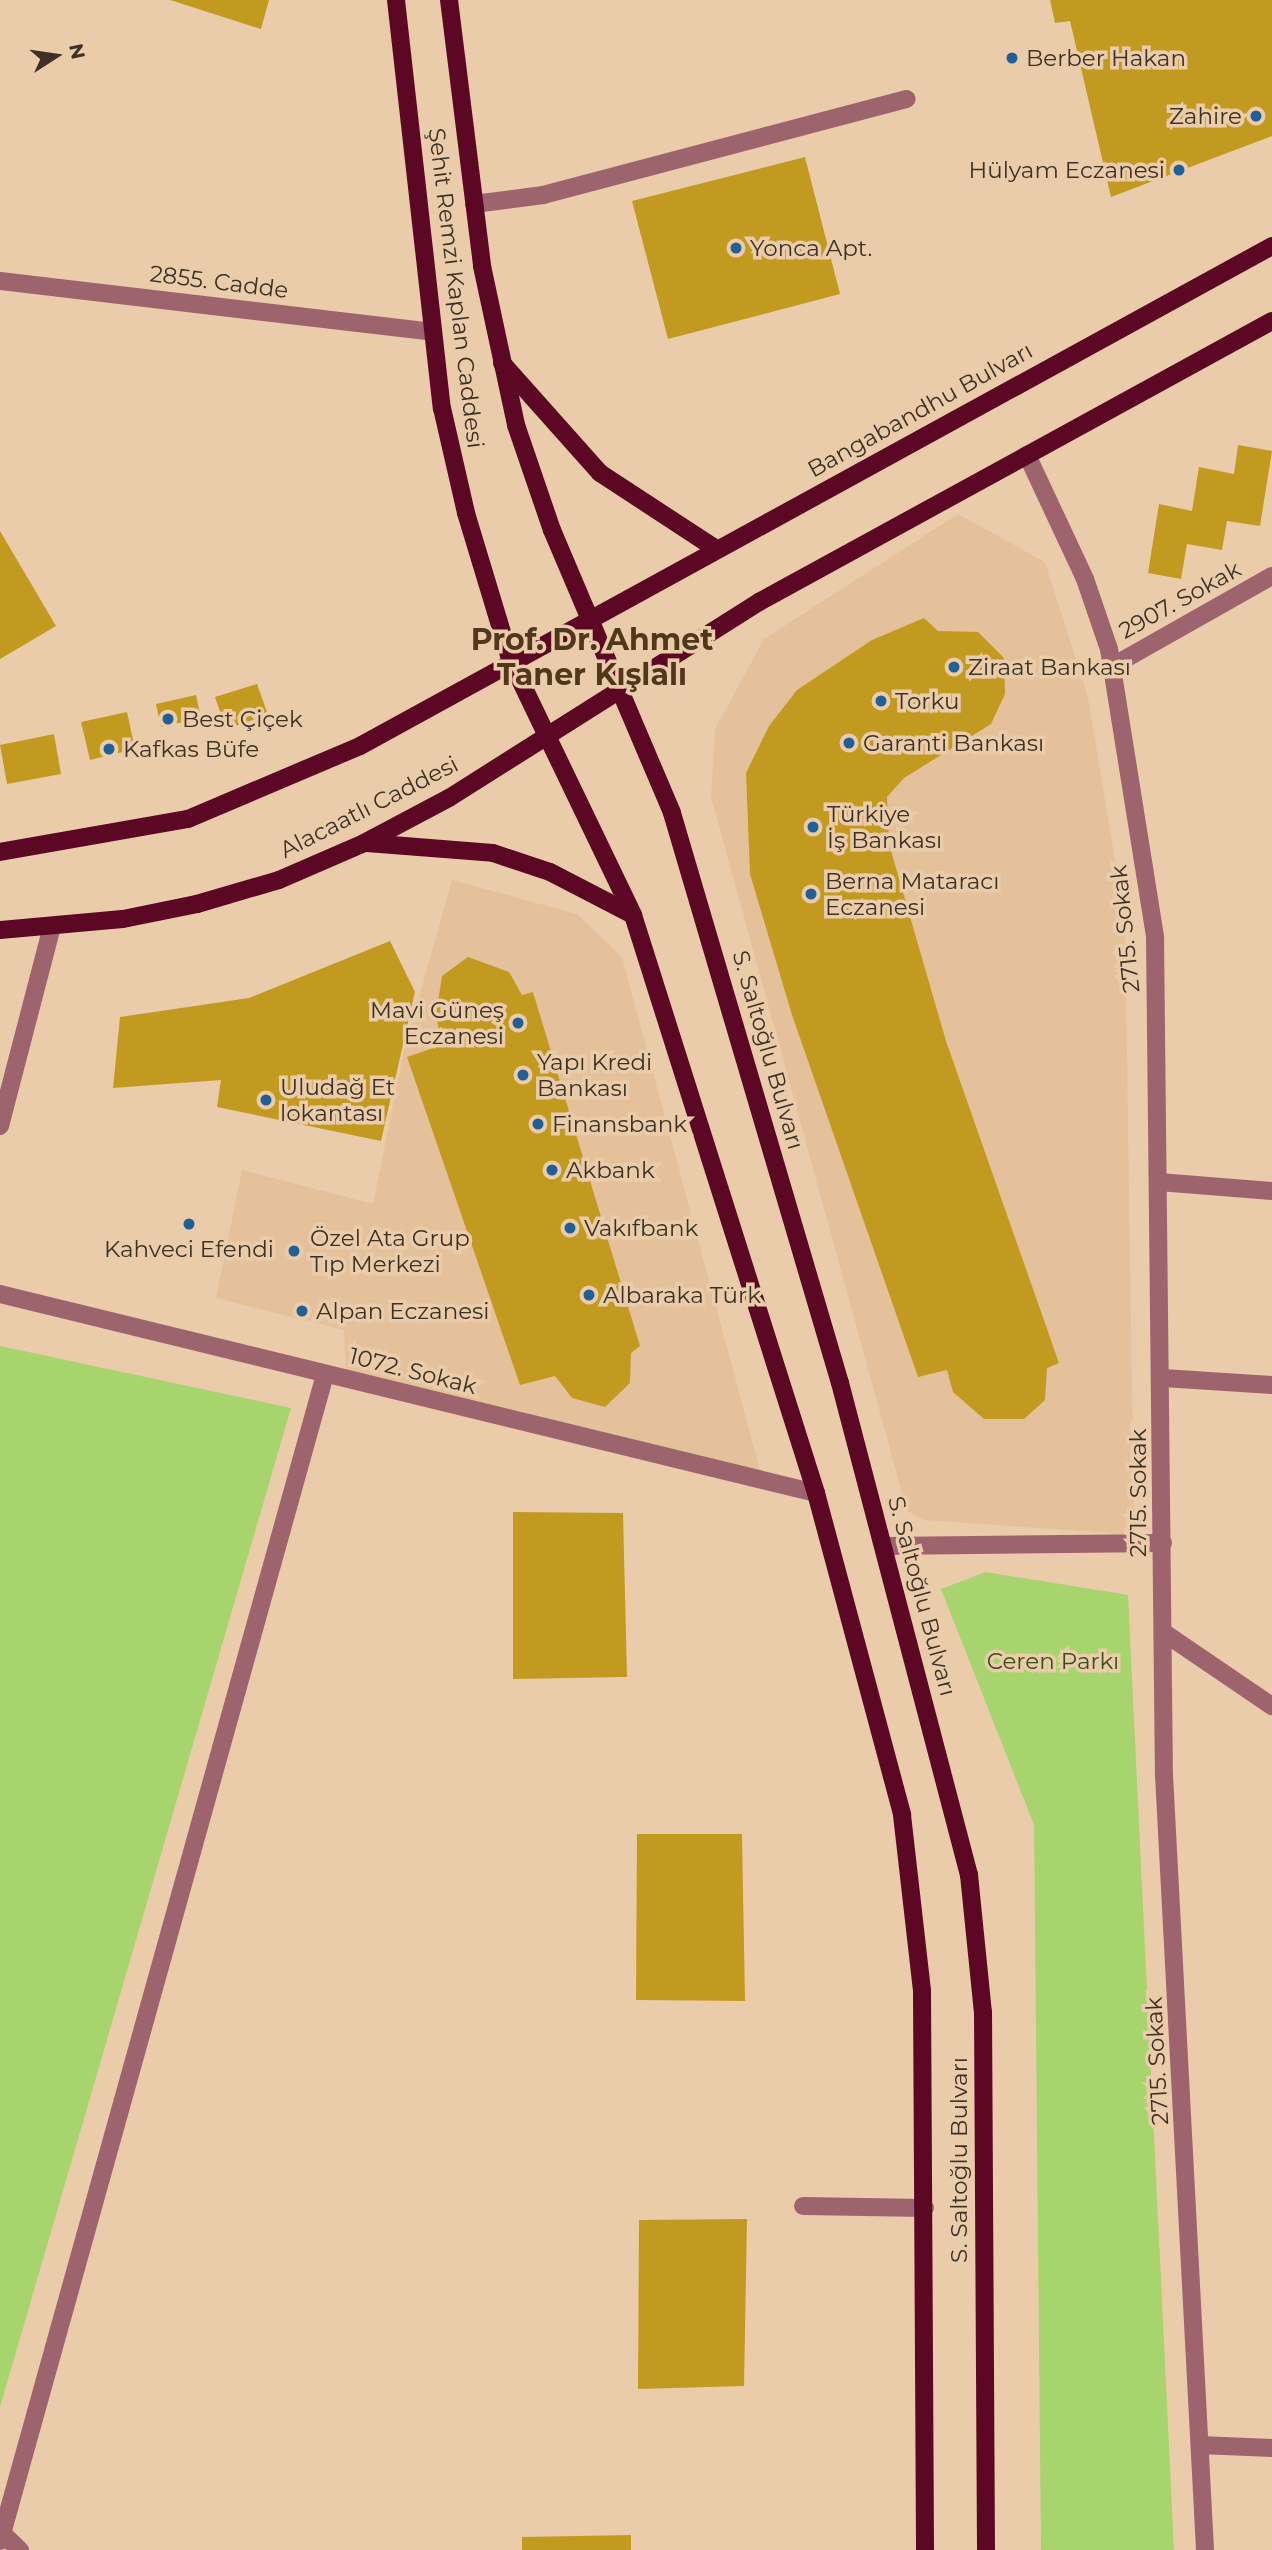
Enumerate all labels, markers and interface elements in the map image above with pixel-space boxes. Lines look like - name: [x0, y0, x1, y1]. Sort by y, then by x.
- north arrow: [21, 21, 91, 91]
- text: N: [64, 42, 90, 61]
- place label: Berber Hakan: [1026, 44, 1186, 72]
- marker: Berber Hakan: [1004, 50, 1020, 66]
- place label: Zahire: [1169, 102, 1242, 130]
- marker: Zahire: [1248, 108, 1264, 124]
- street label: Şehit Remzi Kaplan Caddesi: [423, 126, 489, 450]
- place label: Hülyam Eczanesi: [969, 156, 1165, 184]
- marker: Hülyam Eczanesi: [1171, 162, 1187, 178]
- place label: Yonca Apt.: [750, 234, 872, 262]
- marker: Yonca Apt.: [728, 240, 744, 256]
- street label: 2855. Cadde: [148, 260, 290, 304]
- street label: Bangabandhu Bulvarı: [803, 337, 1037, 483]
- street label: 2907. Sokak: [1114, 555, 1246, 645]
- district label: Prof. Dr. Ahmet Taner Kışlalı: [471, 622, 713, 692]
- place label: Ziraat Bankası: [968, 653, 1131, 681]
- marker: Ziraat Bankası: [946, 659, 962, 675]
- place label: Torku: [895, 687, 959, 715]
- marker: Torku: [873, 693, 889, 709]
- place label: Best Çiçek: [182, 705, 303, 733]
- marker: Best Çiçek: [160, 711, 176, 727]
- place label: Garanti Bankası: [863, 729, 1044, 757]
- place label: Kafkas Büfe: [123, 735, 259, 763]
- marker: Garanti Bankası: [841, 735, 857, 751]
- marker: Kafkas Büfe: [101, 741, 117, 757]
- street label: Alacaatlı Caddesi: [275, 750, 463, 864]
- place label: Türkiye İş Bankası: [827, 800, 942, 854]
- marker: Türkiye İş Bankası: [805, 819, 821, 835]
- street label: 2715. Sokak: [1105, 864, 1145, 994]
- place label: Berna Mataracı Eczanesi: [825, 867, 999, 921]
- marker: Berna Mataracı Eczanesi: [803, 886, 819, 902]
- street label: S. Saltoğlu Bulvarı: [726, 947, 810, 1153]
- place label: Mavi Güneş Eczanesi: [370, 996, 504, 1050]
- marker: Mavi Güneş Eczanesi: [510, 1015, 526, 1031]
- place label: Yapı Kredi Bankası: [537, 1048, 652, 1102]
- marker: Yapı Kredi Bankası: [515, 1067, 531, 1083]
- place label: Uludağ Et lokantası: [280, 1073, 395, 1127]
- marker: Uludağ Et lokantası: [258, 1092, 274, 1108]
- place label: Finansbank: [552, 1110, 687, 1138]
- marker: Finansbank: [530, 1116, 546, 1132]
- place label: Akbank: [566, 1156, 655, 1184]
- marker: Akbank: [544, 1162, 560, 1178]
- place label: Vakıfbank: [584, 1214, 698, 1242]
- marker: Kahveci Efendi: [181, 1216, 197, 1232]
- marker: Vakıfbank: [562, 1220, 578, 1236]
- place label: Özel Ata Grup Tıp Merkezi: [310, 1224, 470, 1278]
- place label: Kahveci Efendi: [104, 1235, 274, 1263]
- marker: Özel Ata Grup Tıp Merkezi: [284, 1241, 304, 1261]
- place label: Albaraka Türk: [603, 1281, 761, 1309]
- marker: Albaraka Türk: [581, 1287, 597, 1303]
- place label: Alpan Eczanesi: [316, 1297, 489, 1325]
- marker: Alpan Eczanesi: [294, 1303, 310, 1319]
- street label: 1072. Sokak: [346, 1342, 480, 1400]
- street label: 2715. Sokak: [1124, 1429, 1152, 1557]
- street label: S. Saltoğlu Bulvarı: [882, 1493, 962, 1699]
- park label: Ceren Parkı: [987, 1647, 1119, 1675]
- street label: 2715. Sokak: [1140, 1996, 1174, 2126]
- street label: S. Saltoğlu Bulvarı: [945, 2057, 973, 2263]

